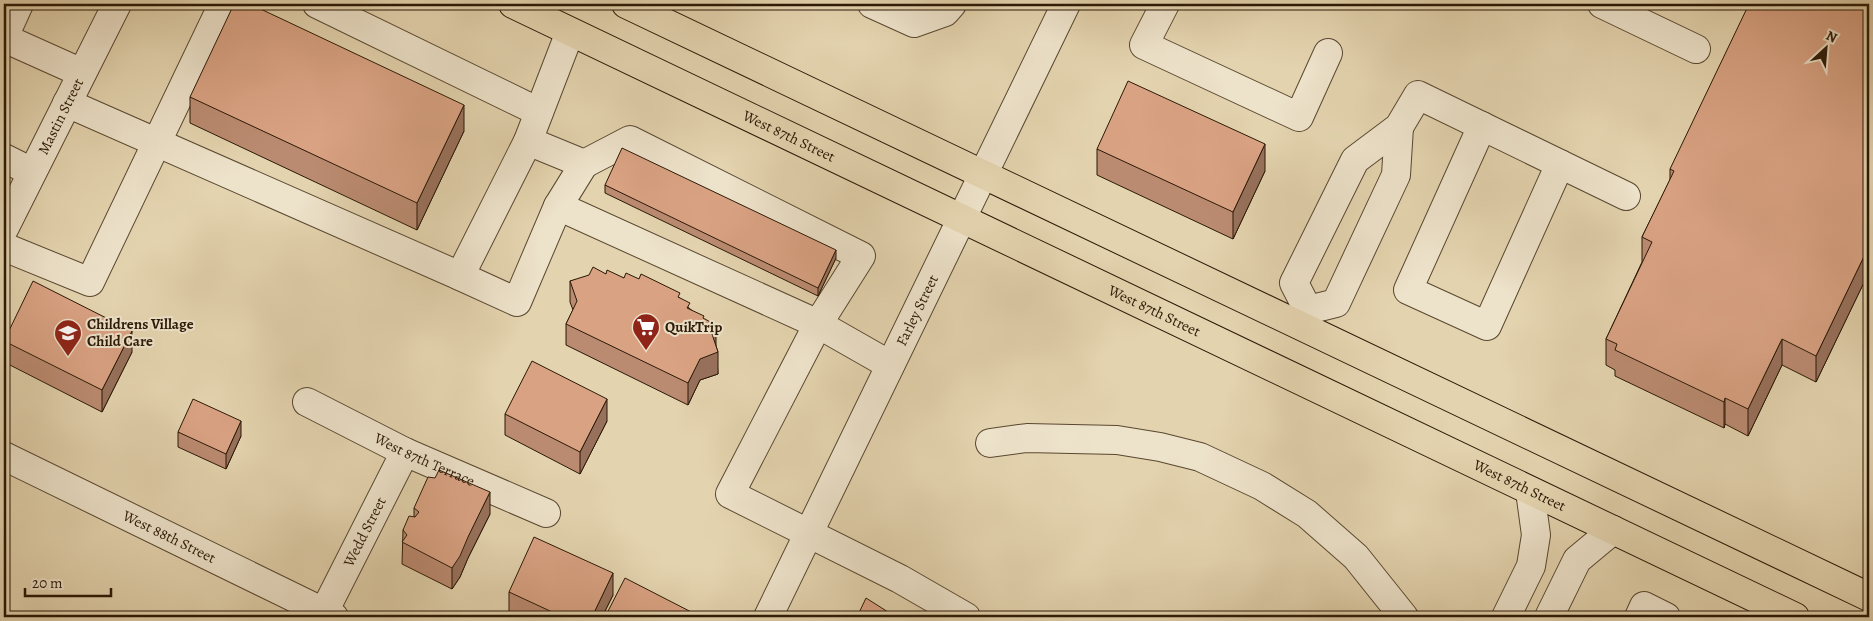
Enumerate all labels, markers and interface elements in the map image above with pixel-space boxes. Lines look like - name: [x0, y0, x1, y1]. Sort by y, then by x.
- north arrow: [1800, 22, 1850, 72]
- text: N: [1823, 26, 1840, 48]
- street label: Mastin Street: [33, 75, 88, 158]
- street label: West 87th Street: [739, 105, 839, 167]
- street label: Farley Street: [891, 271, 943, 349]
- street label: West 87th Street: [1104, 280, 1204, 341]
- supermarket icon: QuikTrip: [631, 312, 661, 351]
- place label: Childrens Village Child Care: [87, 314, 194, 351]
- place label: QuikTrip: [665, 317, 722, 337]
- school or university icon: Childrens Village Child Care: [53, 318, 83, 357]
- street label: West 87th Terrace: [370, 428, 478, 491]
- street label: West 87th Street: [1469, 454, 1569, 516]
- street label: Wedd Street: [338, 493, 391, 571]
- street label: West 88th Street: [119, 505, 219, 568]
- scale bar: [25, 566, 111, 598]
- text: 20 m: [32, 573, 63, 593]

